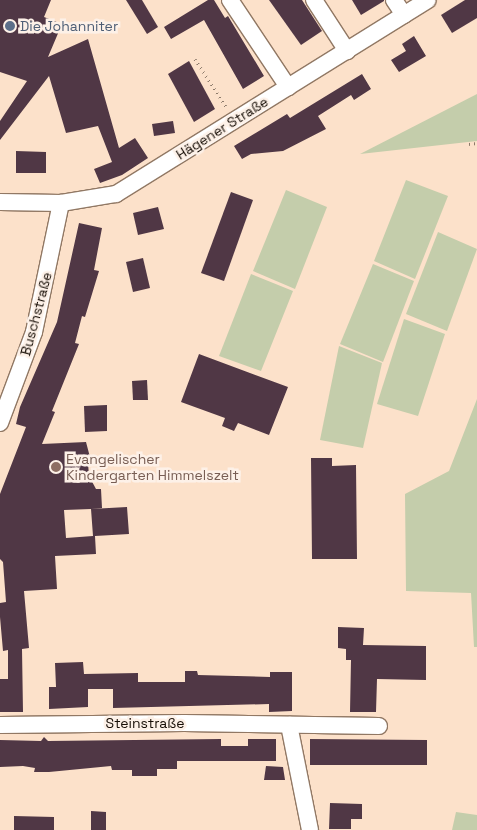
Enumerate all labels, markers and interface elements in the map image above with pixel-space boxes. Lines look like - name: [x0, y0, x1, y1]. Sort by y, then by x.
- place label: Die Johanniter: [20, 18, 118, 34]
- marker: Die Johanniter: [4, 20, 16, 32]
- street label: Hägener Straße: [173, 93, 271, 163]
- street label: Buschstraße: [17, 270, 55, 358]
- place label: Evangelischer Kindergarten Himmelszelt: [66, 451, 239, 484]
- marker: Evangelischer Kindergarten Himmelszelt: [50, 461, 62, 473]
- street label: Steinstraße: [106, 715, 184, 731]

